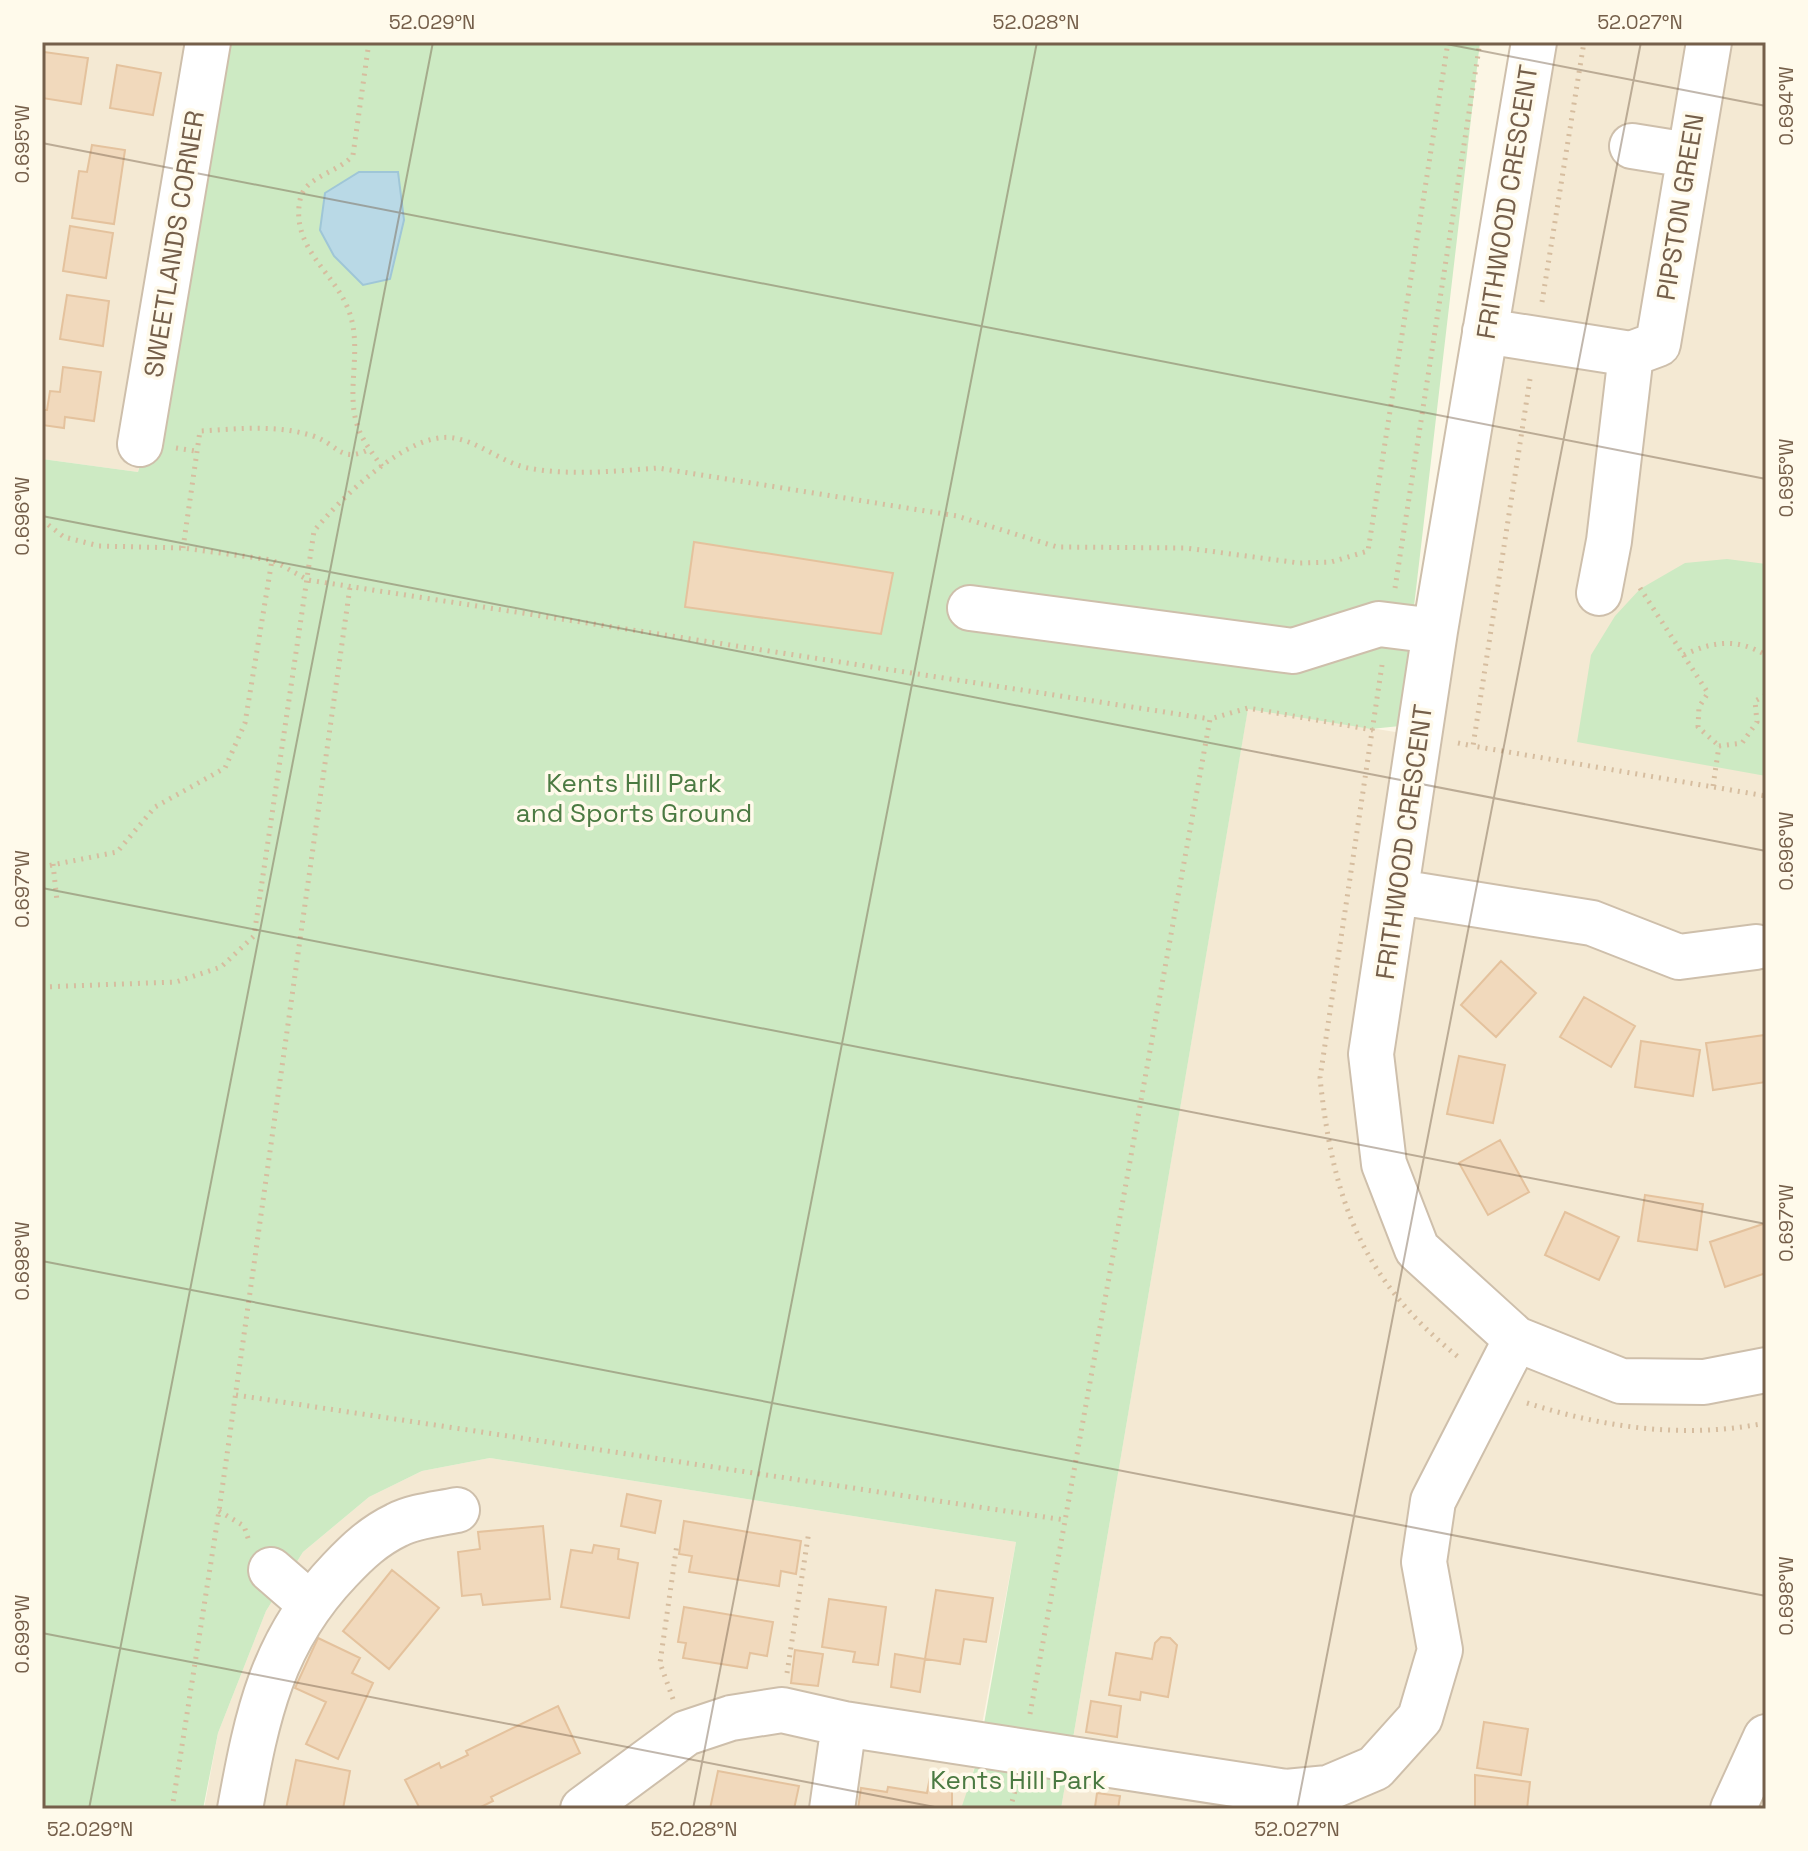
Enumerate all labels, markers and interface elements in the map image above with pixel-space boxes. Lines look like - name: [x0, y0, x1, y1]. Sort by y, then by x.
- text: 52.029°N: [389, 9, 475, 35]
- text: 52.028°N: [993, 9, 1079, 35]
- text: 52.027°N: [1597, 9, 1683, 35]
- street label: FRITHWOOD CRESCENT: [1469, 62, 1545, 342]
- text: 0.694°W: [1773, 66, 1799, 146]
- text: 0.695°W: [9, 105, 35, 183]
- street label: SWEETLANDS CORNER: [136, 108, 212, 380]
- street label: PIPSTON GREEN: [1648, 111, 1712, 303]
- text: 0.695°W: [1773, 439, 1799, 517]
- text: 0.696°W: [9, 476, 35, 556]
- street label: FRITHWOOD CRESCENT: [1368, 702, 1440, 982]
- park label: Kents Hill Park and Sports Ground: [516, 766, 752, 830]
- text: 0.696°W: [1773, 811, 1799, 891]
- text: 0.697°W: [9, 850, 35, 928]
- text: 0.697°W: [1773, 1184, 1799, 1262]
- text: 0.698°W: [9, 1221, 35, 1301]
- text: 0.698°W: [1773, 1556, 1799, 1636]
- text: 0.699°W: [9, 1594, 35, 1674]
- park label: Kents Hill Park: [930, 1763, 1106, 1797]
- text: 52.029°N: [47, 1816, 133, 1842]
- text: 52.028°N: [651, 1816, 737, 1842]
- text: 52.027°N: [1254, 1816, 1340, 1842]

